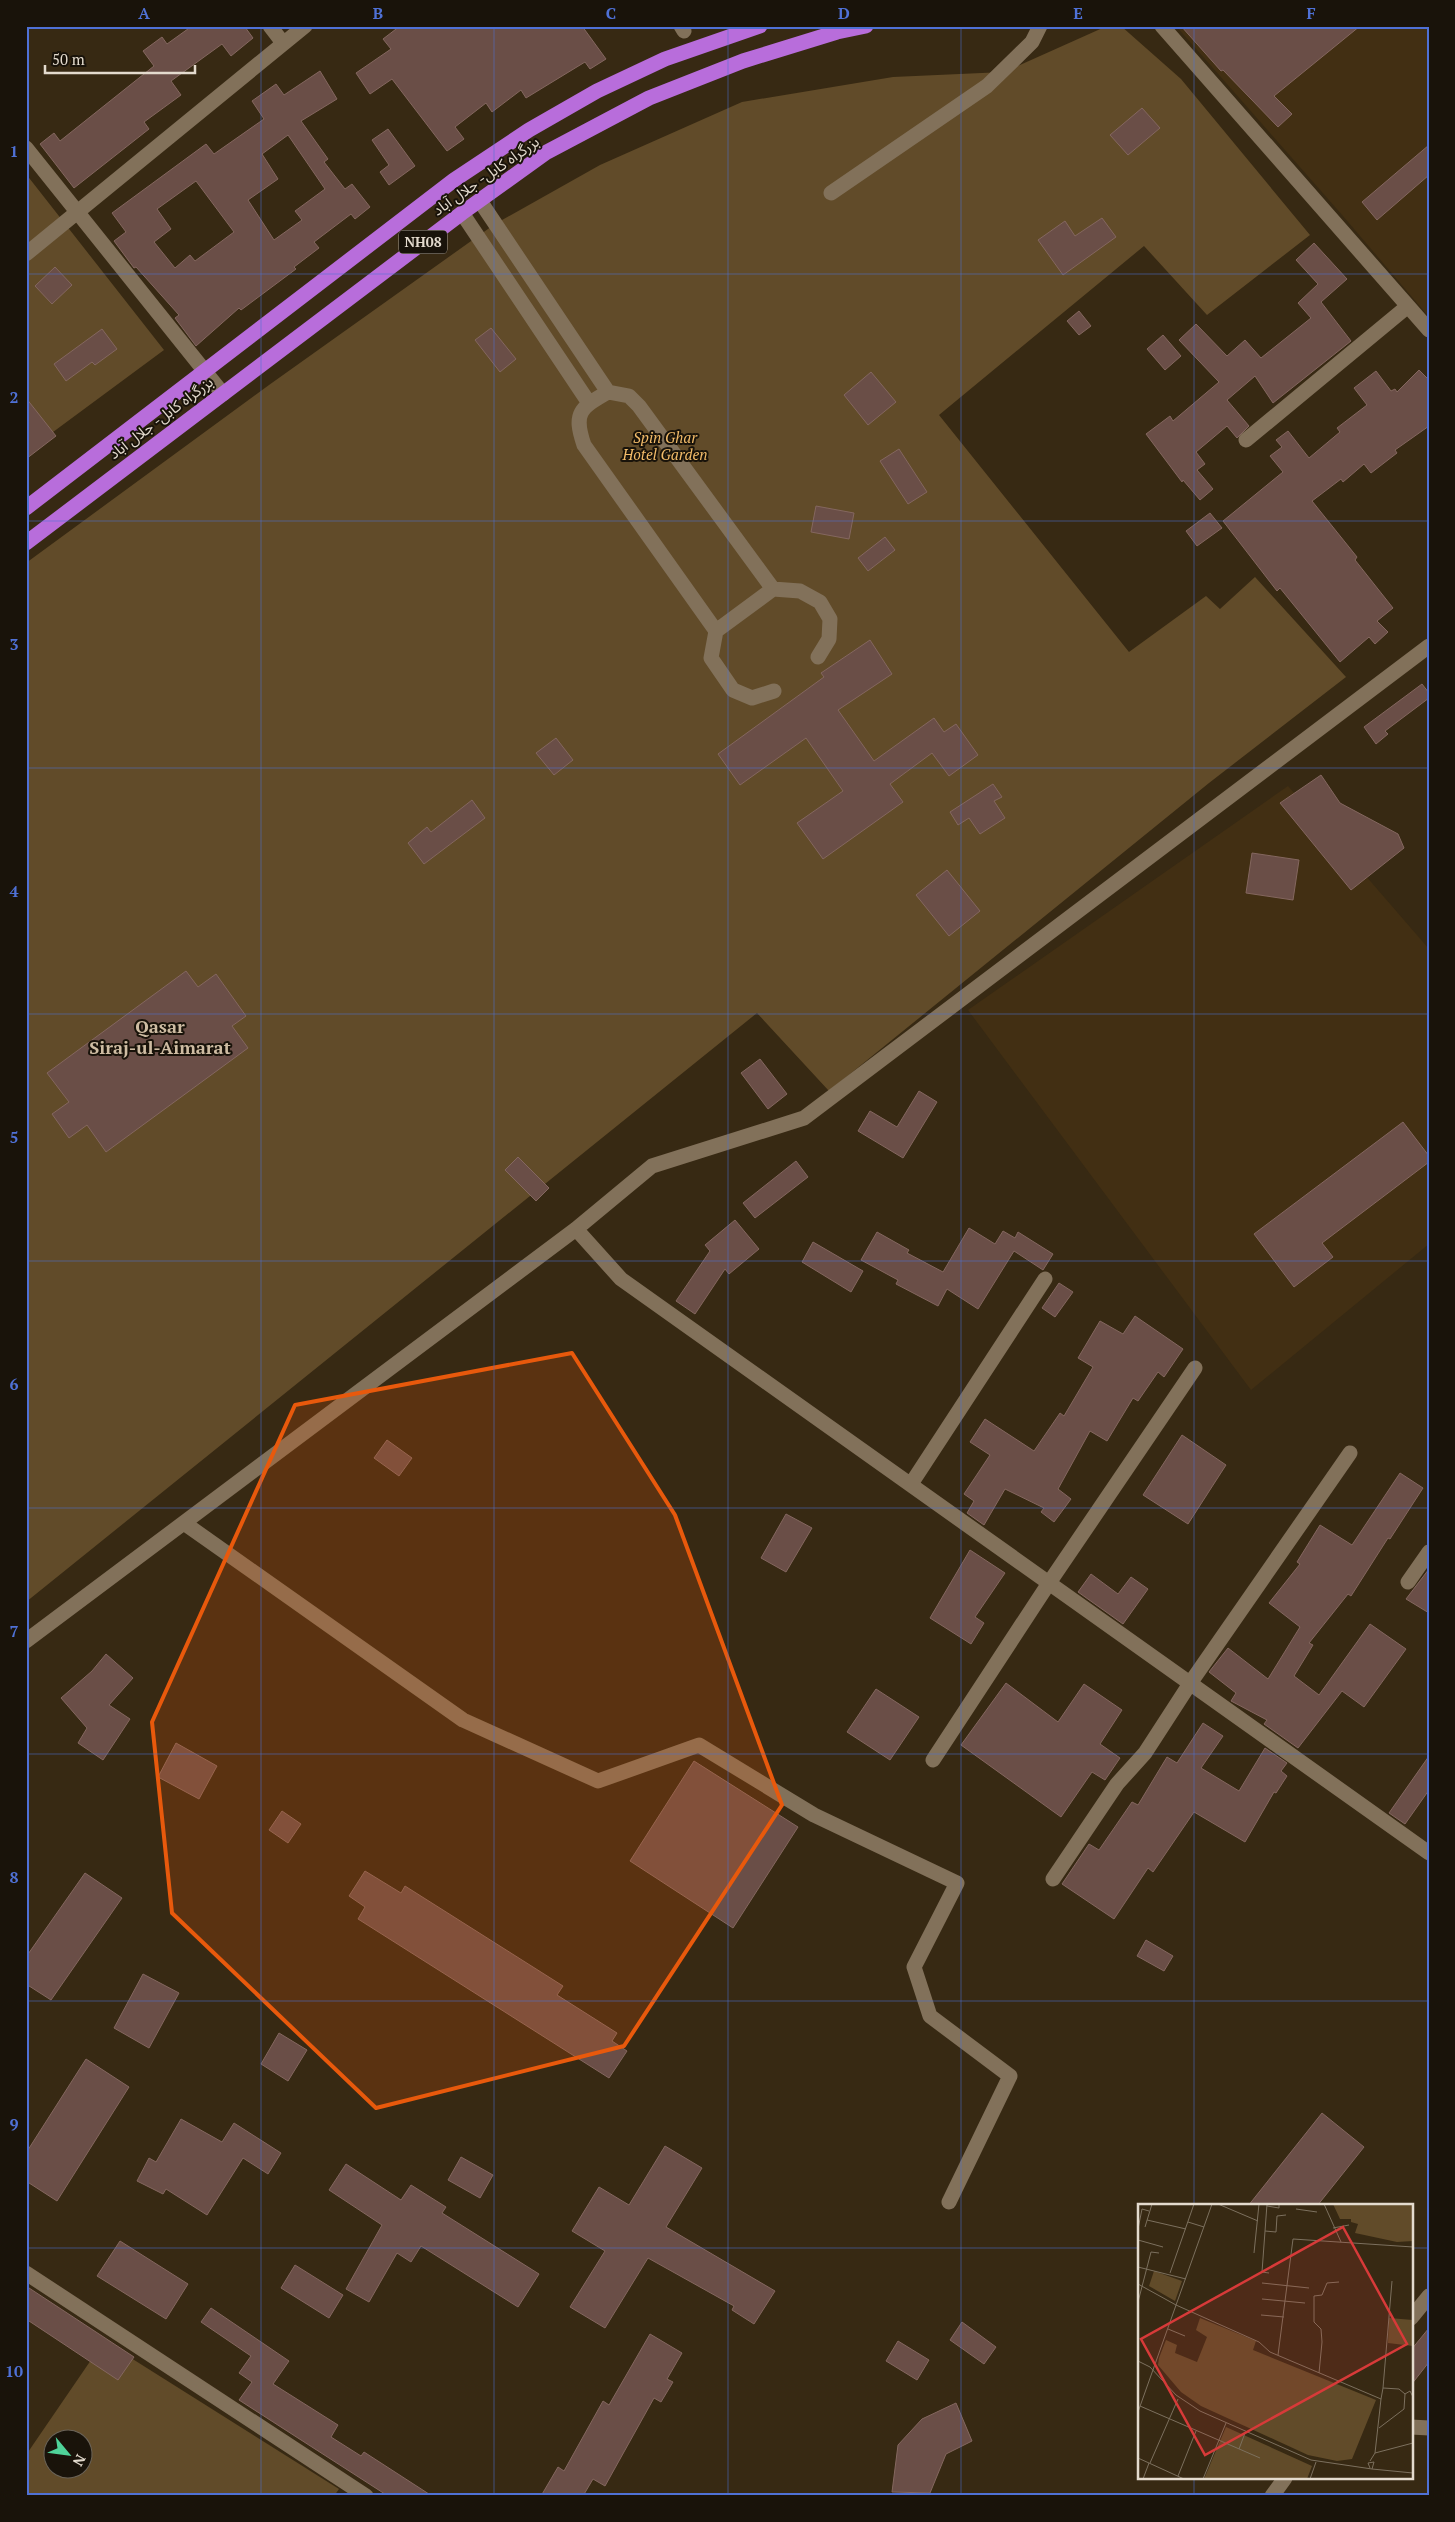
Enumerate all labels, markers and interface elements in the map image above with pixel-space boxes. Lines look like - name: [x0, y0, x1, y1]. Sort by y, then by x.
- text: A: [138, 2, 150, 24]
- text: B: [373, 2, 383, 24]
- text: C: [606, 2, 616, 24]
- text: D: [838, 2, 850, 24]
- text: E: [1073, 2, 1083, 24]
- text: F: [1306, 2, 1316, 24]
- scale bar: [45, 42, 195, 74]
- text: 50 m: [52, 49, 85, 69]
- street label: بزرگراه کابل- جلال آباد: [428, 131, 543, 219]
- text: 1: [9, 140, 19, 162]
- road number: NH08: [399, 230, 447, 253]
- street label: بزرگراه کابل- جلال آباد: [104, 371, 217, 463]
- text: 2: [9, 386, 19, 408]
- park label: Spin Ghar Hotel Garden: [621, 427, 708, 464]
- text: 3: [9, 633, 19, 655]
- text: 4: [9, 880, 19, 902]
- district label: Qasar Siraj-ul-Aimarat: [89, 1014, 231, 1059]
- text: 5: [9, 1126, 19, 1148]
- text: 6: [9, 1373, 19, 1395]
- text: 7: [9, 1620, 19, 1642]
- text: 8: [9, 1866, 19, 1888]
- text: 9: [9, 2113, 19, 2135]
- inset map: [1138, 2204, 1412, 2480]
- text: 10: [5, 2360, 23, 2382]
- north arrow: [42, 2430, 92, 2480]
- text: N: [69, 2451, 91, 2470]

